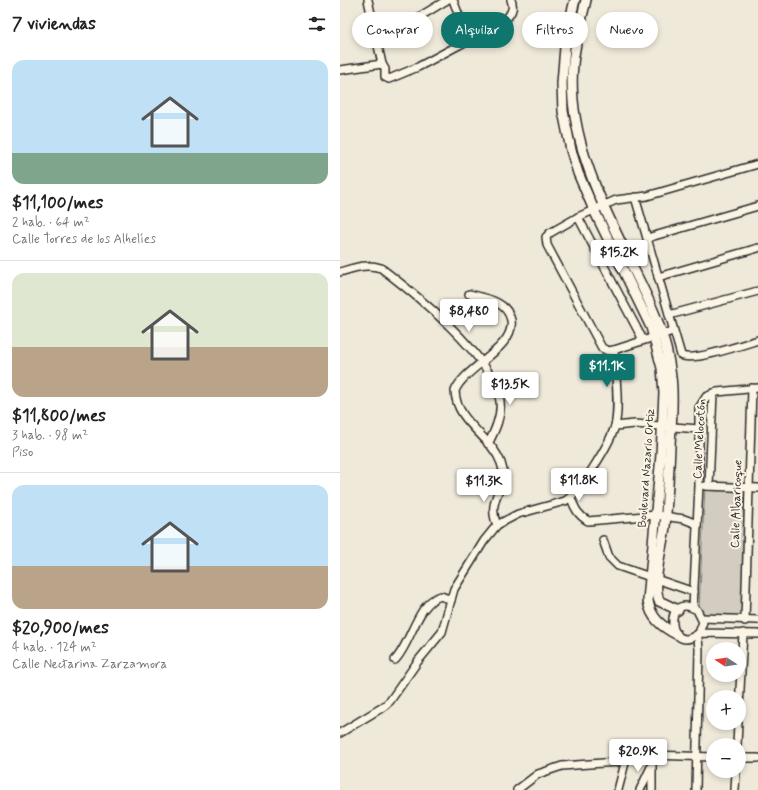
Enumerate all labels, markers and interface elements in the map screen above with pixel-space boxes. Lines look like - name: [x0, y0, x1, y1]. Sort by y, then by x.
- chip: Comprar: [352, 12, 433, 48]
- chip: Alquilar: [441, 12, 514, 48]
- chip: Filtros: [522, 12, 588, 48]
- chip: Nuevo: [596, 12, 658, 48]
- text: 7 viviendas: [12, 13, 96, 35]
- icon: filters: [306, 13, 328, 35]
- icon: home: [134, 86, 206, 158]
- text: $11,100/mes: [12, 192, 103, 214]
- text: 2 hab. · 64 m²: [12, 214, 90, 231]
- text: Calle Torres de los Alhelíes: [12, 231, 156, 248]
- pin: $15.2K: [586, 240, 652, 274]
- text: $15.2K: [600, 244, 638, 261]
- icon: home: [134, 299, 206, 371]
- pin: $8,480: [436, 299, 502, 333]
- text: $8,480: [449, 303, 489, 320]
- pin: $11.1K: [574, 354, 640, 388]
- text: $11.1K: [589, 358, 625, 375]
- pin: $13.5K: [477, 372, 543, 406]
- text: $13.5K: [491, 376, 529, 393]
- street label: Calle Melocotón: [690, 398, 710, 480]
- text: $11,800/mes: [12, 405, 106, 427]
- street label: Boulevard Nazario Ortiz: [635, 408, 659, 528]
- text: 3 hab. · 98 m²: [12, 427, 88, 444]
- text: Piso: [12, 444, 33, 461]
- street label: Calle Albaricoque: [727, 460, 747, 548]
- pin: $11.8K: [546, 468, 612, 502]
- pin: $11.3K: [451, 469, 517, 503]
- text: $11.8K: [560, 472, 598, 489]
- text: $11.3K: [466, 473, 502, 490]
- icon: home: [134, 511, 206, 583]
- text: $20,900/mes: [12, 617, 109, 639]
- text: 4 hab. · 124 m²: [12, 639, 97, 656]
- north arrow: [706, 642, 746, 682]
- map controls: [706, 642, 746, 778]
- text: Calle Nectarina Zarzamora: [12, 656, 167, 673]
- button: +: [706, 690, 746, 730]
- button: −: [706, 738, 746, 778]
- pin: $20.9K: [605, 739, 671, 773]
- text: $20.9K: [618, 743, 658, 760]

